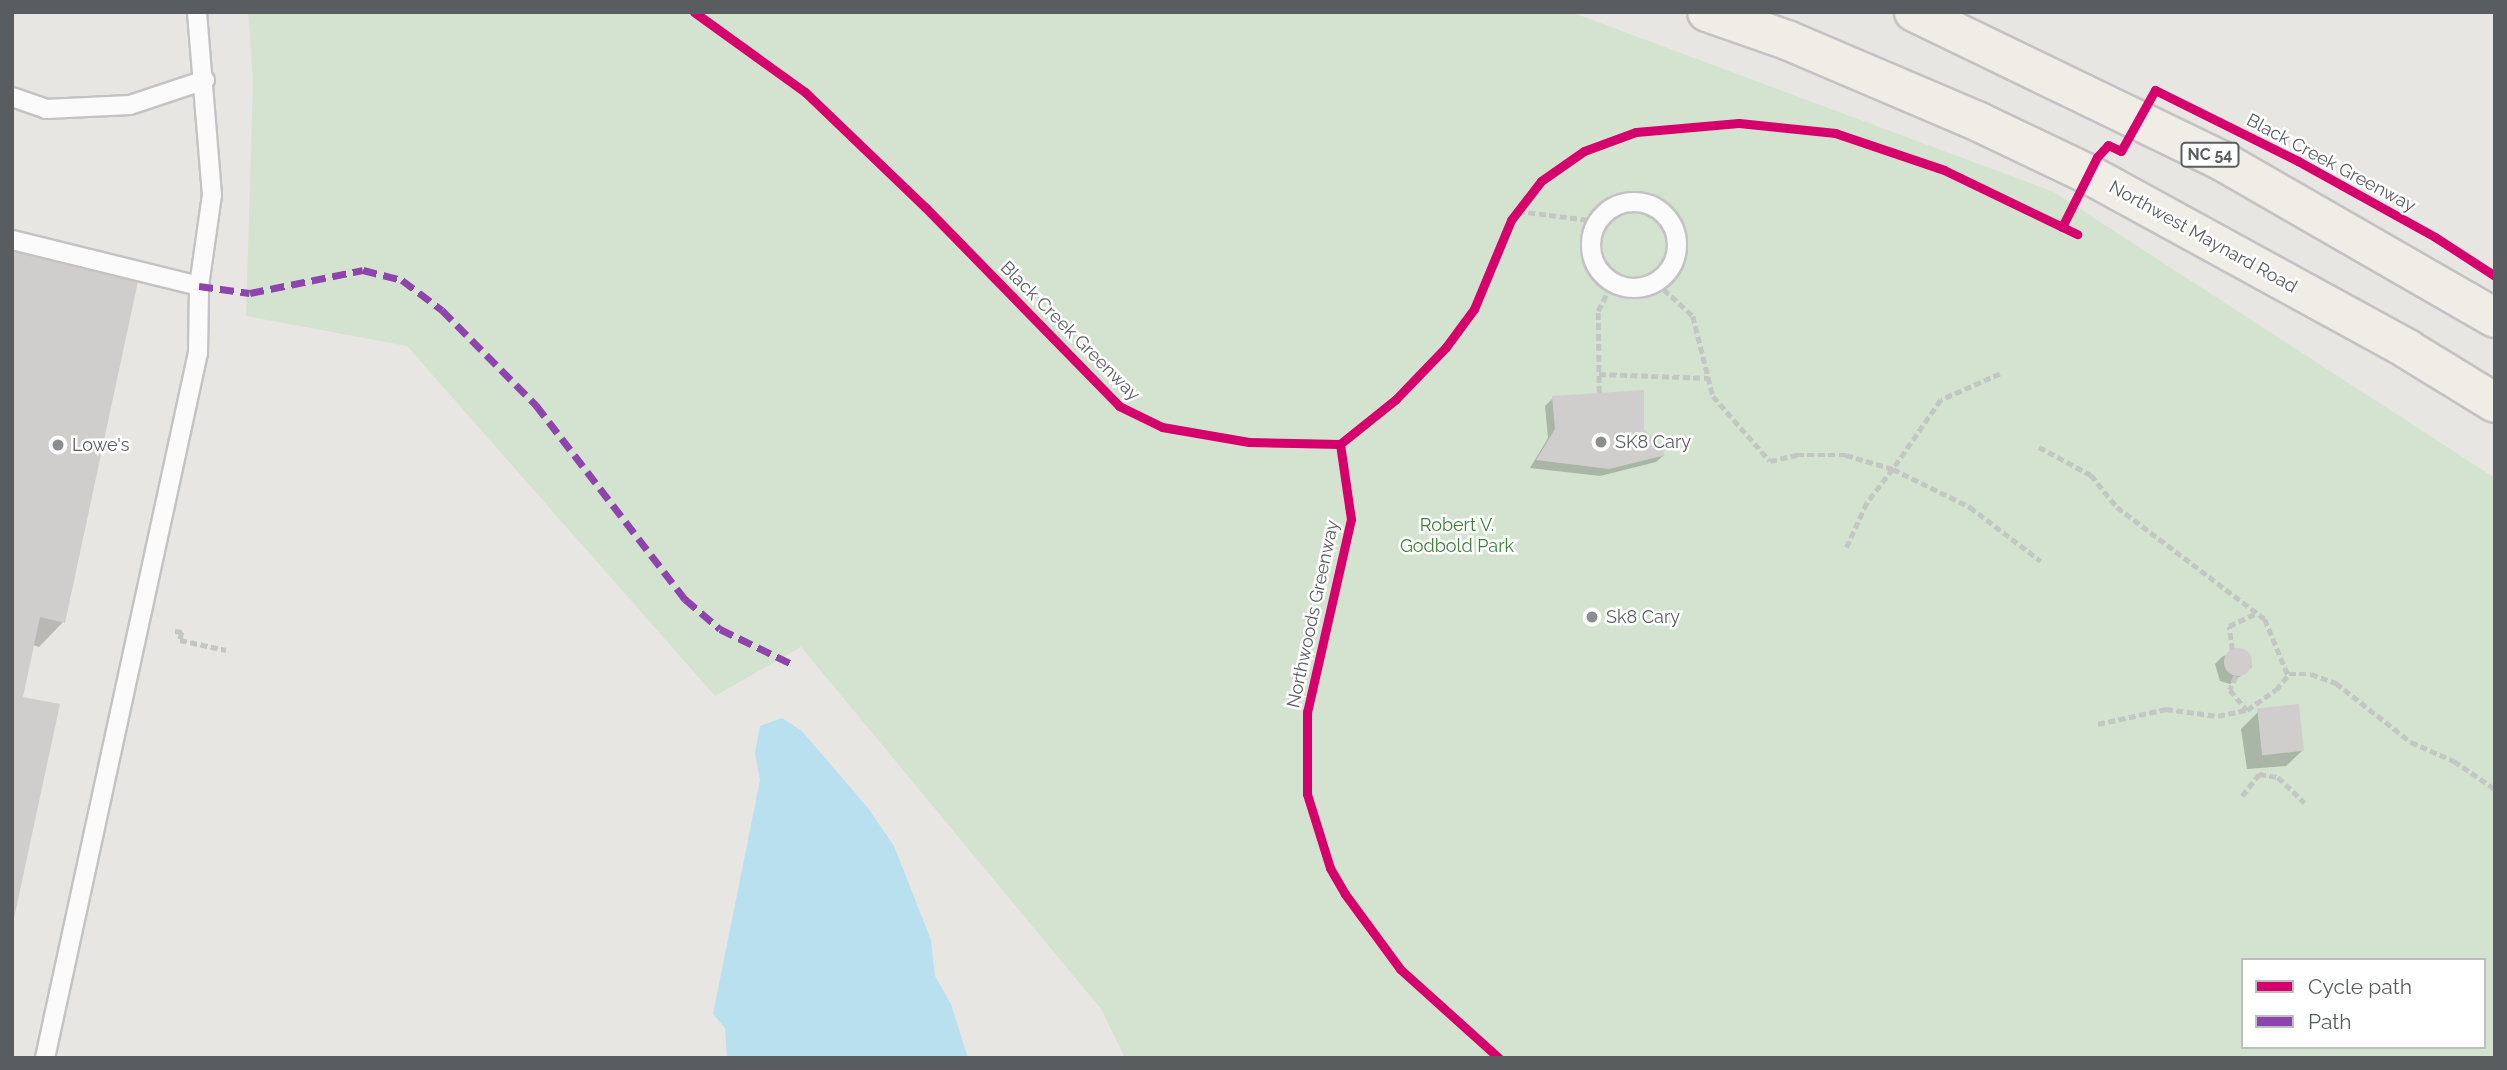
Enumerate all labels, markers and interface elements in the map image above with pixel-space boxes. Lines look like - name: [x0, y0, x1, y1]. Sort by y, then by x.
- street label: Black Creek Greenway: [2243, 109, 2419, 217]
- road number: NC 54: [2180, 142, 2240, 168]
- street label: Northwest Maynard Road: [2105, 176, 2301, 298]
- street label: Black Creek Greenway: [996, 257, 1144, 405]
- place label: SK8 Cary: [1615, 431, 1691, 453]
- place label: Lowe's: [72, 434, 129, 456]
- marker: SK8 Cary: [1593, 434, 1609, 450]
- marker: Lowe's: [50, 437, 66, 453]
- park label: Robert V. Godbold Park: [1400, 515, 1514, 558]
- street label: Northwoods Greenway: [1283, 518, 1343, 710]
- place label: Sk8 Cary: [1606, 606, 1680, 628]
- marker: Sk8 Cary: [1584, 609, 1600, 625]
- legend: [2241, 958, 2486, 1049]
- text: Cycle path: [2308, 974, 2412, 999]
- text: Path: [2308, 1009, 2352, 1034]

